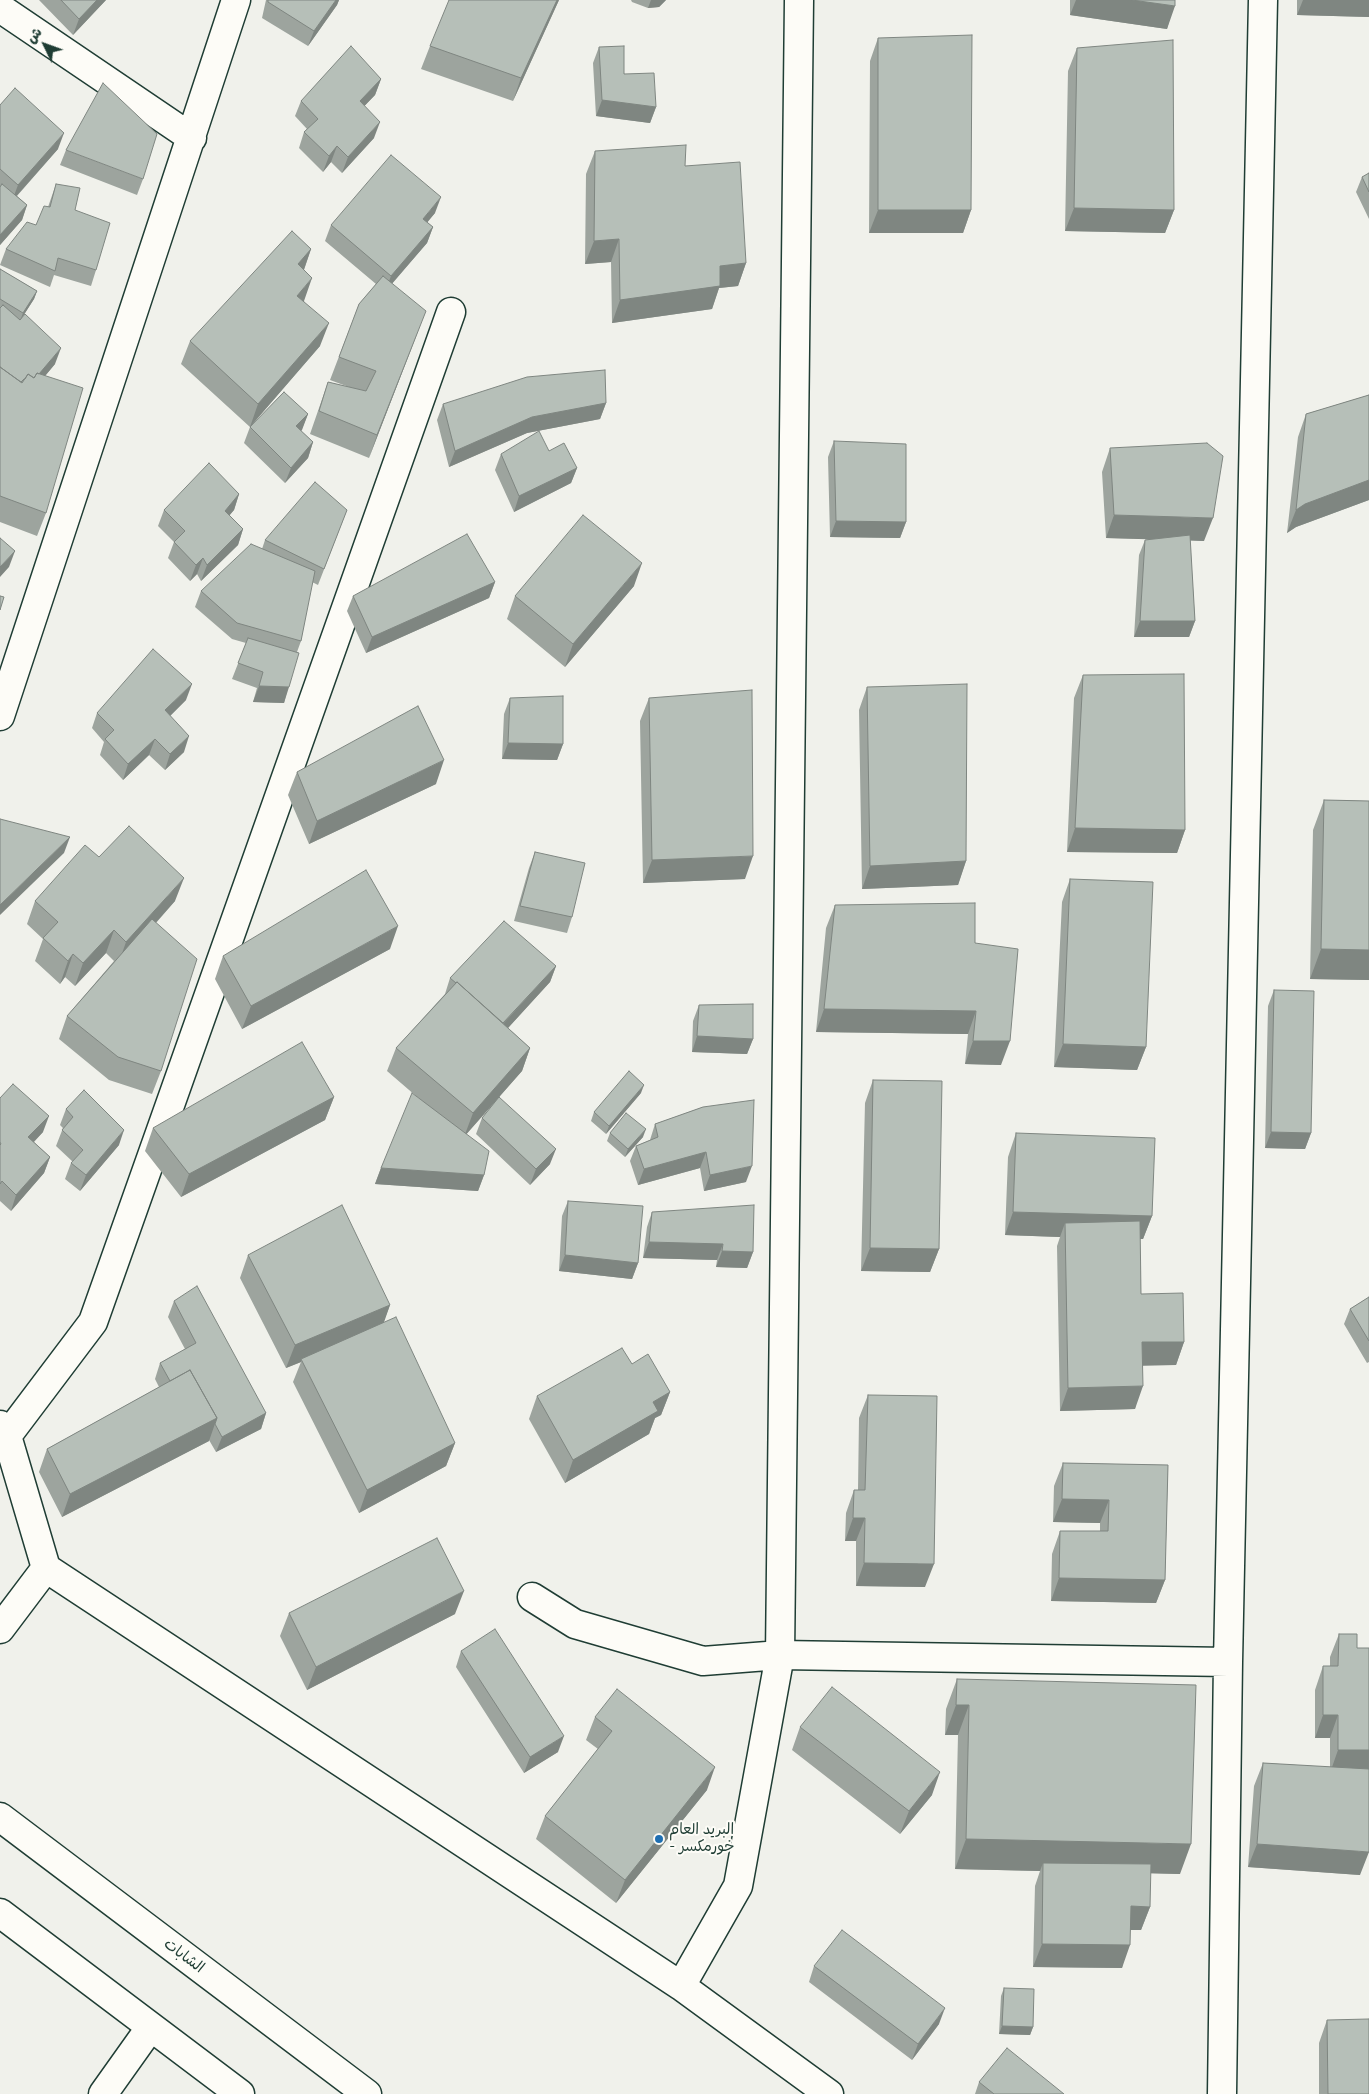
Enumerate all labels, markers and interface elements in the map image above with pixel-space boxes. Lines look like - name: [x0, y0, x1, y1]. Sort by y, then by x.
- north arrow: [20, 20, 70, 70]
- text: ش: [22, 23, 46, 47]
- place label: البريد العام - خورمكسر: [669, 1821, 735, 1856]
- marker: البريد العام - خورمكسر: [653, 1833, 665, 1845]
- street label: الشابات: [160, 1935, 208, 1977]

